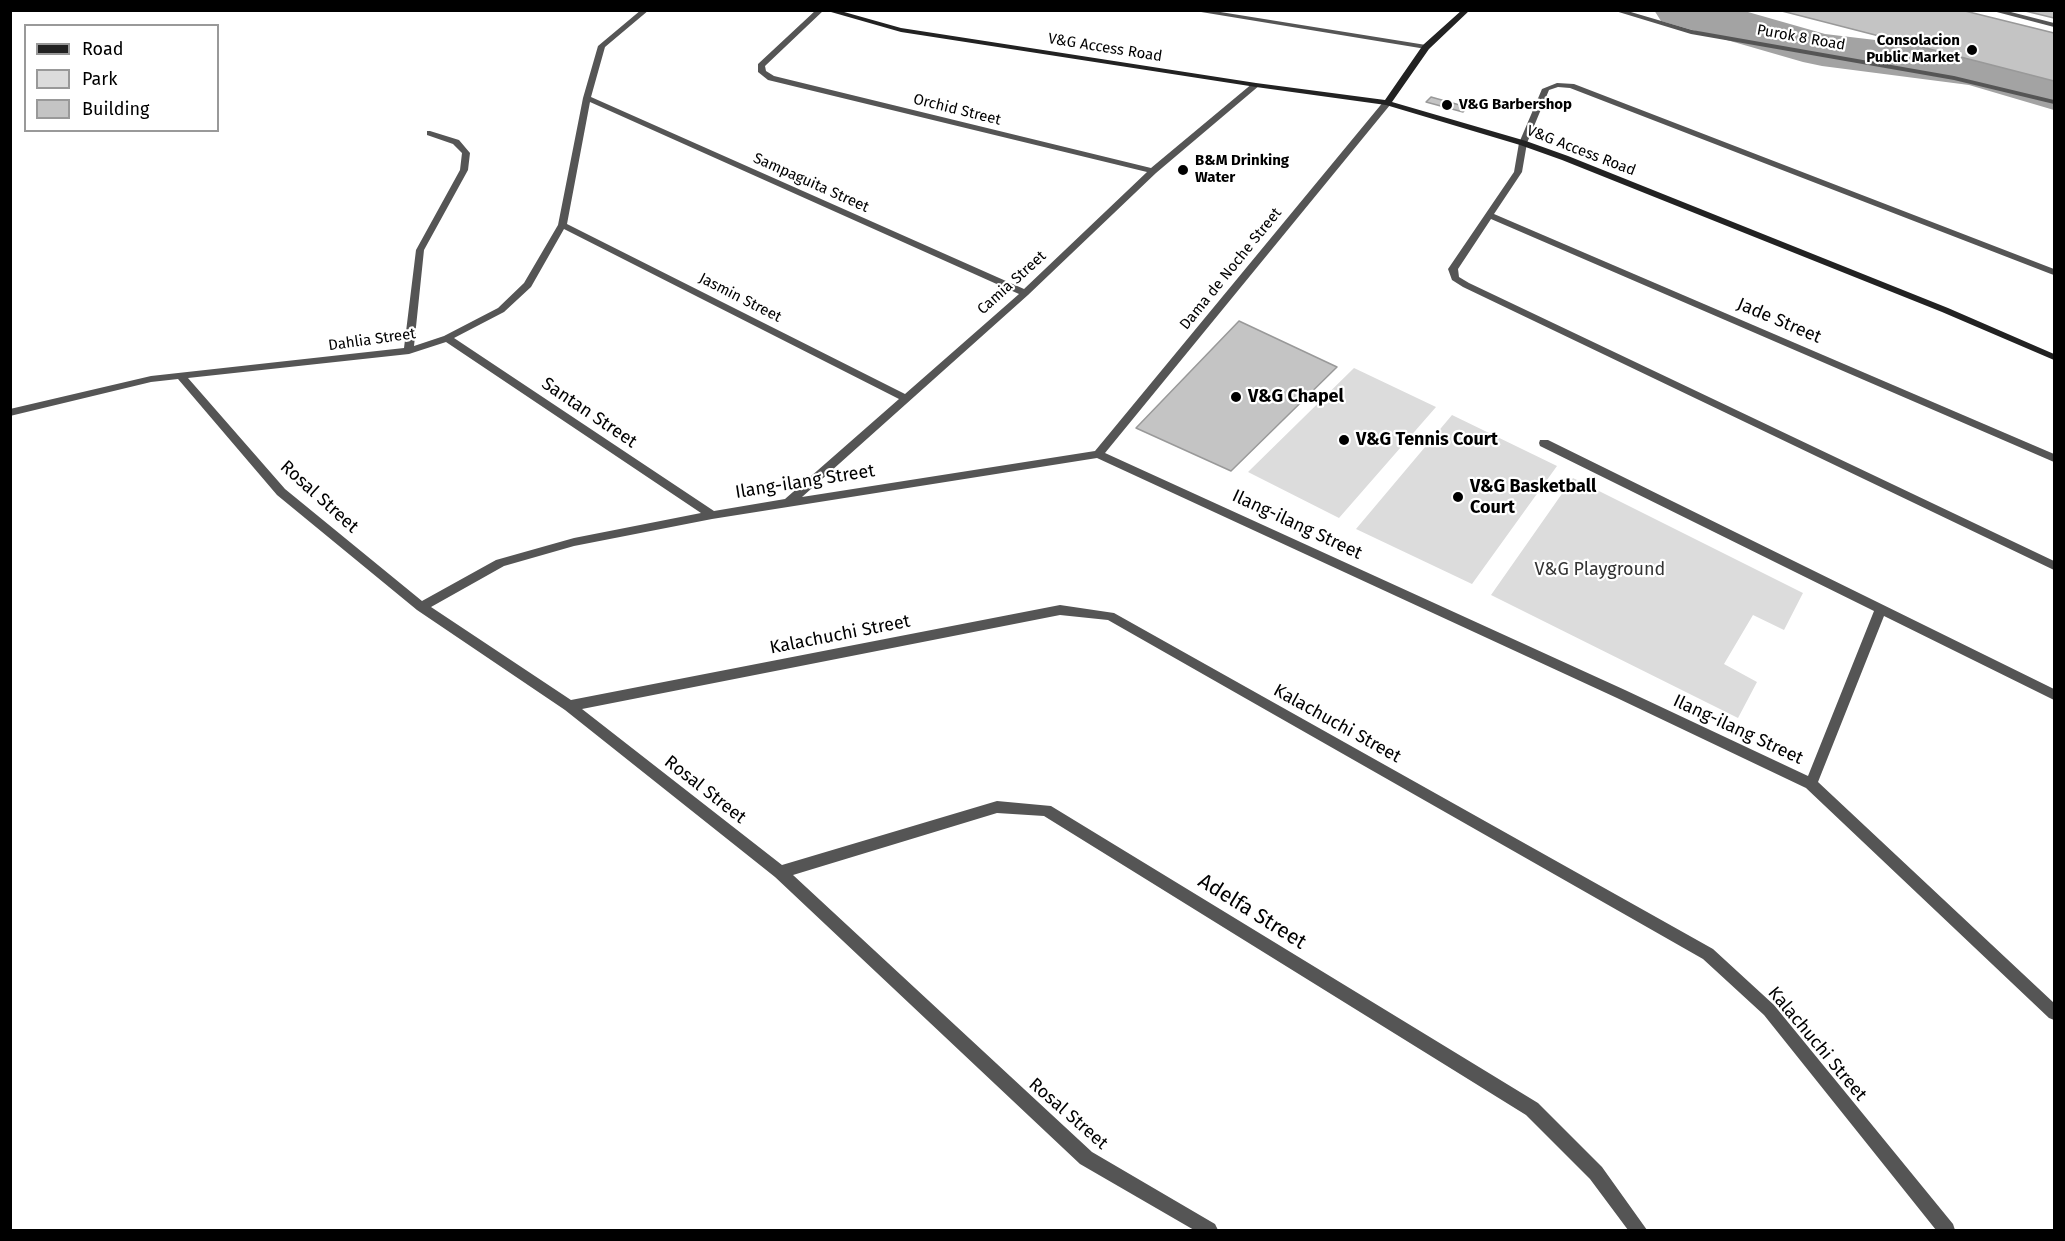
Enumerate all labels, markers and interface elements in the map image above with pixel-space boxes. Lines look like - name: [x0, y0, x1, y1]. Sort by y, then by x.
- street label: Purok 8 Road: [1755, 21, 1847, 55]
- legend: [24, 24, 219, 132]
- street label: V&G Access Road: [1047, 30, 1163, 66]
- place label: Consolacion Public Market: [1866, 32, 1960, 67]
- text: Road: [82, 38, 124, 60]
- marker: Consolacion Public Market: [1965, 43, 1979, 57]
- text: Park: [82, 68, 117, 90]
- street label: Orchid Street: [911, 90, 1003, 130]
- place label: V&G Barbershop: [1459, 96, 1572, 114]
- text: Building: [82, 98, 149, 120]
- marker: V&G Barbershop: [1440, 98, 1454, 112]
- street label: V&G Access Road: [1524, 122, 1638, 180]
- street label: Sampaguita Street: [750, 149, 872, 217]
- place label: B&M Drinking Water: [1195, 152, 1289, 187]
- marker: B&M Drinking Water: [1176, 163, 1190, 177]
- street label: Dama de Noche Street: [1176, 204, 1286, 334]
- street label: Camia Street: [974, 247, 1050, 319]
- street label: Jasmin Street: [696, 270, 784, 326]
- street label: Jade Street: [1734, 294, 1824, 348]
- street label: Dahlia Street: [327, 325, 417, 355]
- street label: Santan Street: [537, 373, 641, 453]
- place label: V&G Chapel: [1248, 386, 1344, 408]
- marker: V&G Chapel: [1229, 390, 1243, 404]
- place label: V&G Tennis Court: [1356, 429, 1498, 451]
- marker: V&G Tennis Court: [1337, 433, 1351, 447]
- street label: Rosal Street: [275, 456, 363, 538]
- street label: Ilang-ilang Street: [734, 460, 876, 504]
- place label: V&G Basketball Court: [1470, 476, 1596, 518]
- street label: Ilang-ilang Street: [1229, 485, 1365, 565]
- marker: V&G Basketball Court: [1451, 490, 1465, 504]
- park label: V&G Playground: [1535, 559, 1665, 581]
- street label: Kalachuchi Street: [768, 611, 912, 659]
- street label: Kalachuchi Street: [1269, 680, 1405, 768]
- street label: Ilang-ilang Street: [1670, 690, 1806, 770]
- street label: Rosal Street: [660, 751, 750, 829]
- street label: Adelfa Street: [1193, 869, 1311, 955]
- street label: Kalachuchi Street: [1763, 982, 1871, 1106]
- street label: Rosal Street: [1024, 1074, 1112, 1154]

